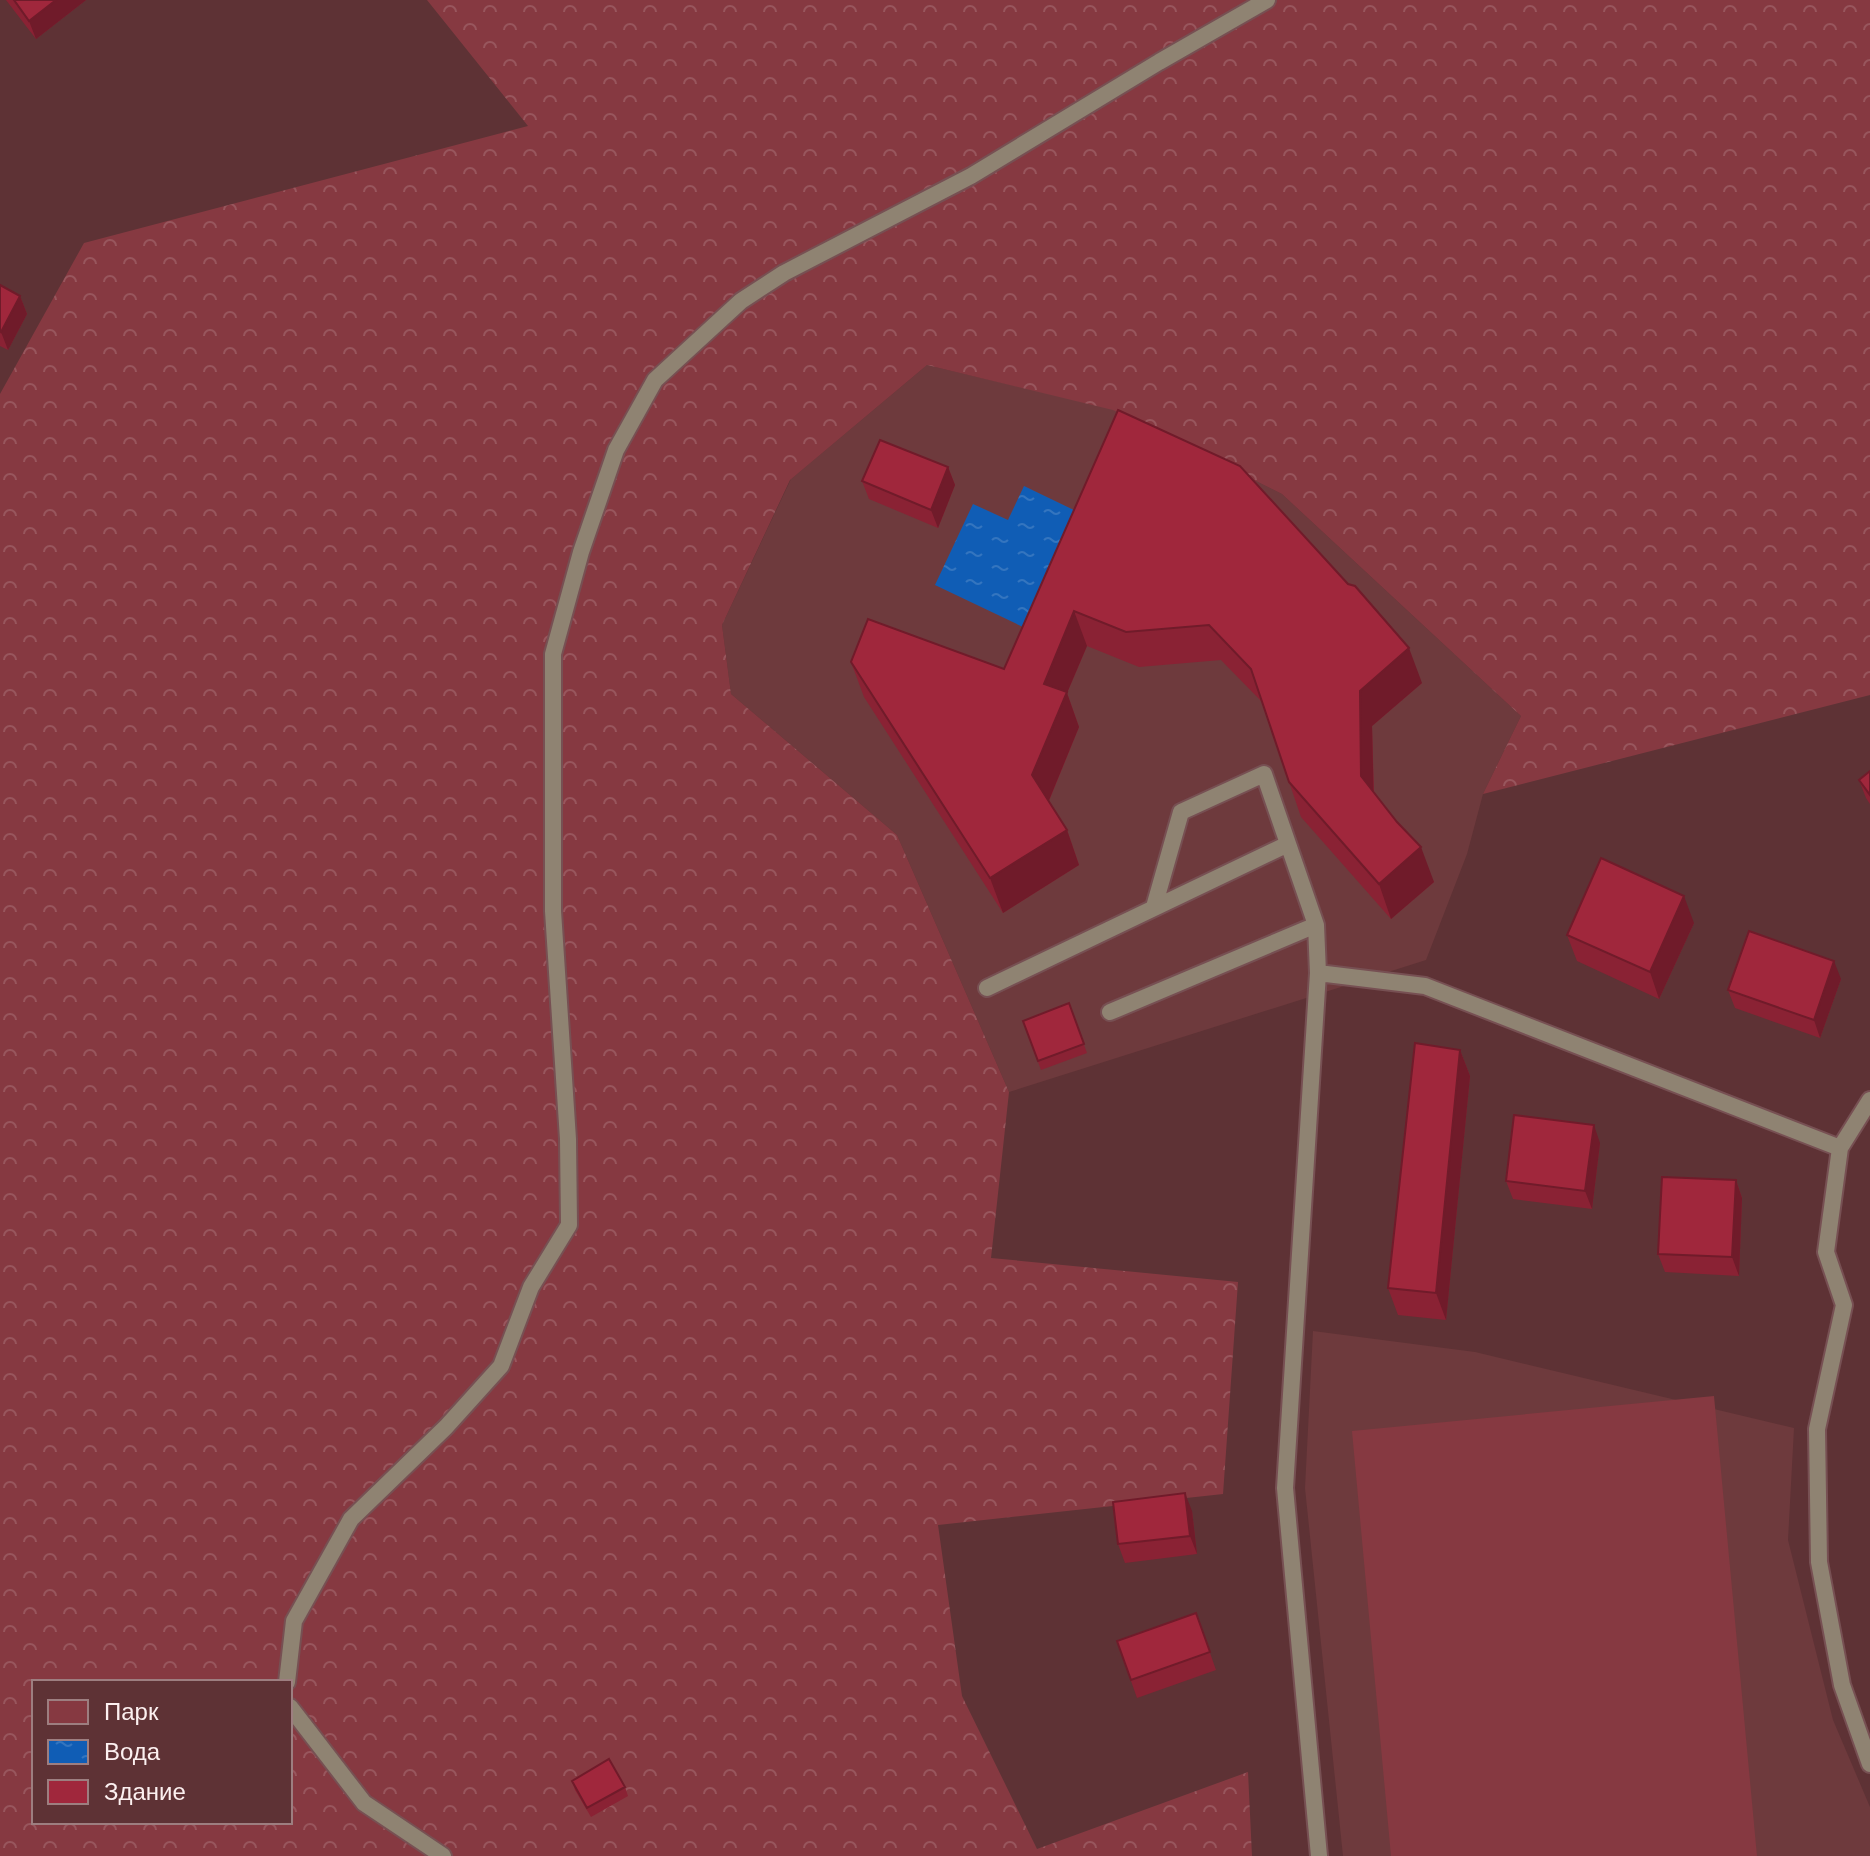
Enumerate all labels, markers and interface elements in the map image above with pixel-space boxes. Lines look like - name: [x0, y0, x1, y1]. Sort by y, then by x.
- legend: [32, 1680, 292, 1824]
- text: Парк: [104, 1698, 159, 1725]
- text: Вода: [104, 1738, 161, 1765]
- text: Здание: [104, 1778, 186, 1805]

